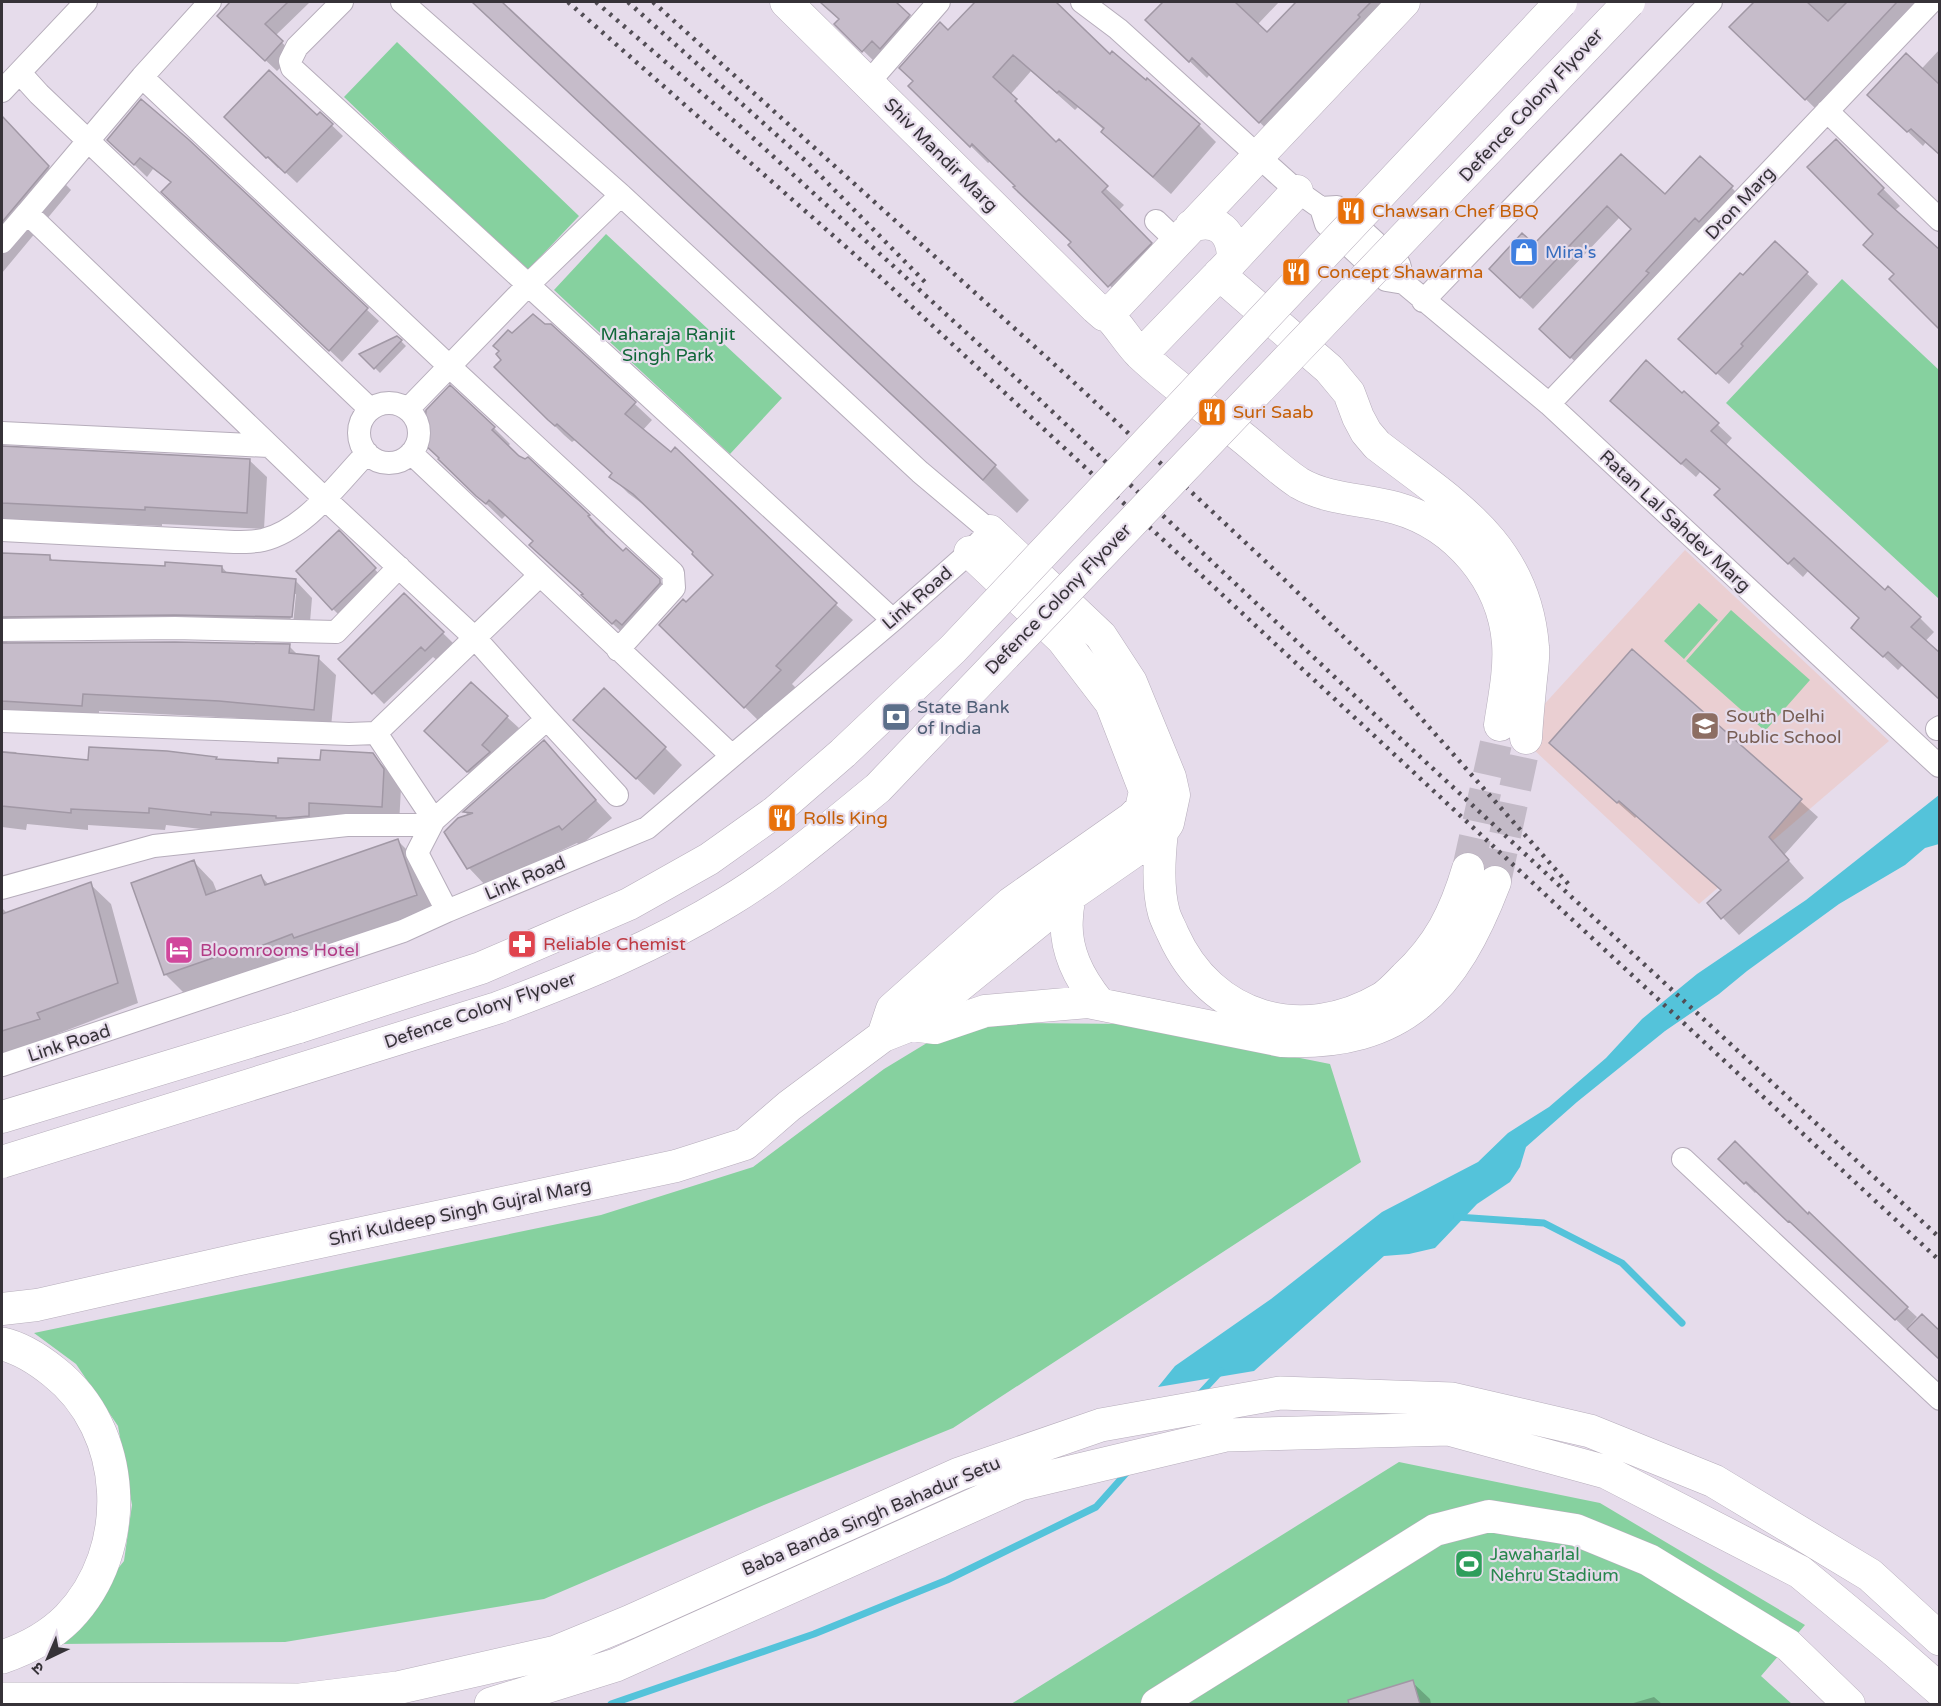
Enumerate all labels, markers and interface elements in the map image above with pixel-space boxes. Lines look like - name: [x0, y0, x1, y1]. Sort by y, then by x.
- street label: Defence Colony Flyover: [1454, 24, 1608, 186]
- street label: Shiv Mandir Marg: [879, 93, 1003, 217]
- street label: Dron Marg: [1701, 162, 1779, 244]
- restaurant icon: Chawsan Chef BBQ: [1335, 195, 1367, 227]
- place label: Chawsan Chef BBQ: [1372, 200, 1539, 222]
- shop icon: Mira's: [1508, 236, 1540, 268]
- place label: Mira's: [1545, 241, 1596, 263]
- restaurant icon: Concept Shawarma: [1280, 256, 1312, 288]
- place label: Concept Shawarma: [1317, 261, 1483, 283]
- park label: Maharaja Ranjit Singh Park: [601, 323, 736, 366]
- restaurant icon: Suri Saab: [1196, 396, 1228, 428]
- place label: Suri Saab: [1233, 401, 1314, 423]
- street label: Ratan Lal Sahdev Marg: [1595, 445, 1755, 597]
- street label: Defence Colony Flyover: [980, 519, 1136, 679]
- street label: Link Road: [878, 562, 956, 634]
- place label: State Bank of India: [917, 696, 1010, 739]
- bank icon: State Bank of India: [880, 701, 912, 733]
- place label: South Delhi Public School: [1726, 705, 1842, 748]
- school or university icon: South Delhi Public School: [1689, 710, 1721, 742]
- restaurant icon: Rolls King: [766, 802, 798, 834]
- place label: Rolls King: [803, 807, 888, 829]
- street label: Link Road: [481, 851, 569, 905]
- pharmacy icon: Reliable Chemist: [506, 928, 538, 960]
- place label: Reliable Chemist: [543, 933, 686, 955]
- hotel icon: Bloomrooms Hotel: [163, 934, 195, 966]
- place label: Bloomrooms Hotel: [200, 939, 359, 961]
- street label: Defence Colony Flyover: [381, 967, 579, 1053]
- street label: Link Road: [25, 1019, 113, 1067]
- street label: Shri Kuldeep Singh Gujral Marg: [327, 1173, 593, 1251]
- street label: Baba Banda Singh Bahadur Setu: [739, 1451, 1003, 1581]
- place label: Jawaharlal Nehru Stadium: [1490, 1543, 1619, 1586]
- sports icon: Jawaharlal Nehru Stadium: [1453, 1548, 1485, 1580]
- north arrow: [18, 1628, 78, 1688]
- text: उ: [28, 1657, 49, 1679]

